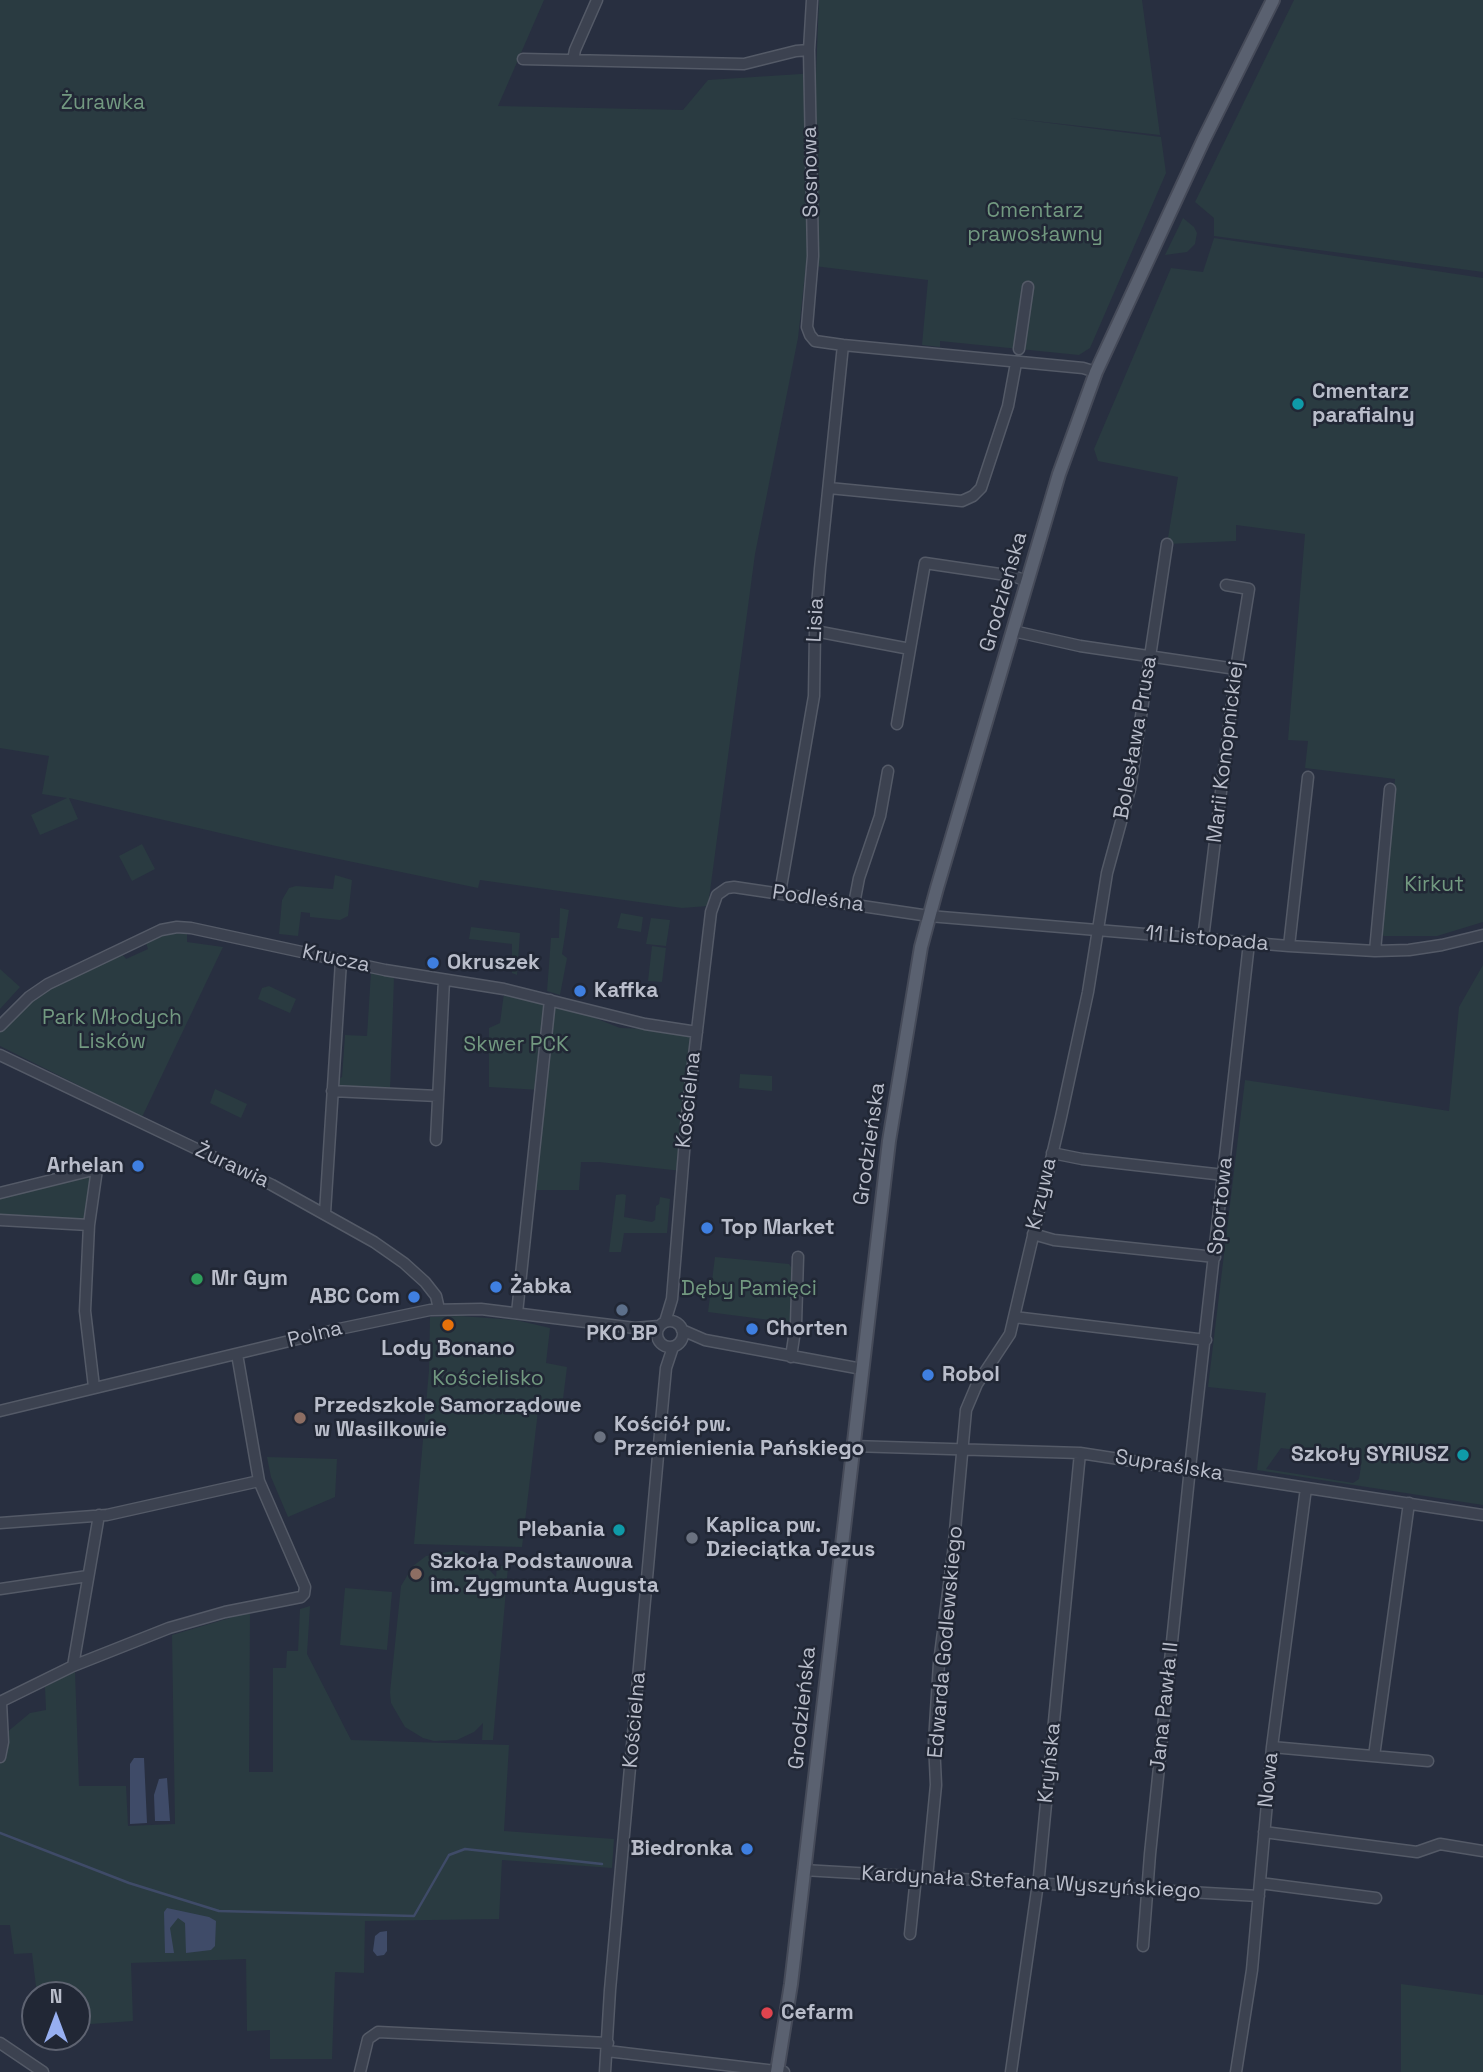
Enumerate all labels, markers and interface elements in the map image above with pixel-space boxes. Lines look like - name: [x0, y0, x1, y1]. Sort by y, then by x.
- park label: Żurawka: [61, 90, 145, 116]
- street label: Sosnowa: [798, 126, 824, 218]
- park label: Cmentarz prawosławny: [967, 198, 1103, 248]
- place label: Cmentarz parafialny: [1312, 379, 1415, 429]
- marker: Cmentarz parafialny: [1290, 396, 1306, 412]
- street label: Grodzieńska: [975, 529, 1033, 655]
- street label: Lisia: [802, 597, 830, 643]
- street label: Bolesława Prusa: [1109, 654, 1163, 822]
- street label: Marii Konopnickiej: [1202, 660, 1250, 844]
- park label: Kirkut: [1404, 872, 1464, 898]
- street label: Podleśna: [771, 880, 865, 918]
- street label: 11 Listopada: [1144, 921, 1270, 957]
- street label: Krucza: [300, 940, 372, 978]
- place label: Okruszek: [447, 950, 540, 976]
- marker: Okruszek: [425, 955, 441, 971]
- place label: Kaffka: [594, 978, 658, 1004]
- marker: Kaffka: [572, 983, 588, 999]
- park label: Park Młodych Lisków: [42, 1005, 182, 1055]
- park label: Skwer PCK: [463, 1032, 569, 1058]
- street label: Kościelna: [671, 1051, 707, 1149]
- street label: Grodzieńska: [849, 1081, 891, 1207]
- street label: Żurawia: [191, 1138, 273, 1194]
- place label: Arhelan: [47, 1153, 124, 1179]
- street label: Krzywa: [1021, 1155, 1063, 1233]
- street label: Sportowa: [1203, 1156, 1239, 1256]
- marker: Arhelan: [130, 1158, 146, 1174]
- place label: Top Market: [721, 1215, 835, 1241]
- marker: Top Market: [699, 1220, 715, 1236]
- place label: Mr Gym: [211, 1266, 288, 1292]
- marker: Mr Gym: [189, 1271, 205, 1287]
- place label: Żabka: [510, 1274, 571, 1300]
- park label: Dęby Pamięci: [681, 1276, 817, 1302]
- marker: Żabka: [488, 1279, 504, 1295]
- place label: ABC Com: [310, 1284, 400, 1310]
- marker: ABC Com: [406, 1289, 422, 1305]
- marker: PKO BP: [614, 1302, 630, 1318]
- street label: Polna: [285, 1316, 345, 1354]
- place label: Chorten: [766, 1316, 848, 1342]
- marker: Lody Bonano: [440, 1317, 456, 1333]
- place label: PKO BP: [586, 1321, 658, 1347]
- marker: Chorten: [744, 1321, 760, 1337]
- place label: Lody Bonano: [381, 1336, 515, 1362]
- place label: Robol: [942, 1362, 1000, 1388]
- park label: Kościelisko: [432, 1366, 544, 1392]
- marker: Robol: [920, 1367, 936, 1383]
- place label: Przedszkole Samorządowe w Wasilkowie: [314, 1393, 582, 1443]
- marker: Przedszkole Samorządowe w Wasilkowie: [292, 1410, 308, 1426]
- place label: Kościół pw. Przemienienia Pańskiego: [614, 1412, 864, 1462]
- marker: Kościół pw. Przemienienia Pańskiego: [592, 1429, 608, 1445]
- place label: Szkoły SYRIUSZ: [1291, 1442, 1449, 1468]
- street label: Supraślska: [1113, 1445, 1225, 1487]
- marker: Szkoły SYRIUSZ: [1455, 1447, 1471, 1463]
- place label: Kaplica pw. Dzieciątka Jezus: [706, 1513, 875, 1563]
- place label: Plebania: [518, 1517, 605, 1543]
- marker: Plebania: [611, 1522, 627, 1538]
- street label: Edwarda Godlewskiego: [923, 1525, 969, 1759]
- marker: Kaplica pw. Dzieciątka Jezus: [684, 1530, 700, 1546]
- place label: Szkoła Podstawowa im. Zygmunta Augusta: [430, 1549, 659, 1599]
- marker: Szkoła Podstawowa im. Zygmunta Augusta: [408, 1566, 424, 1582]
- street label: Jana Pawła II: [1146, 1641, 1184, 1773]
- street label: Grodzieńska: [784, 1645, 822, 1771]
- street label: Kościelna: [618, 1671, 652, 1769]
- street label: Kryńska: [1033, 1722, 1067, 1804]
- street label: Nowa: [1254, 1751, 1284, 1809]
- place label: Biedronka: [630, 1836, 733, 1862]
- marker: Biedronka: [739, 1841, 755, 1857]
- street label: Kardynała Stefana Wyszyńskiego: [861, 1862, 1201, 1904]
- north arrow: [21, 1981, 91, 2051]
- text: N: [50, 1984, 62, 2009]
- place label: Cefarm: [781, 2000, 854, 2026]
- marker: Cefarm: [759, 2005, 775, 2021]

